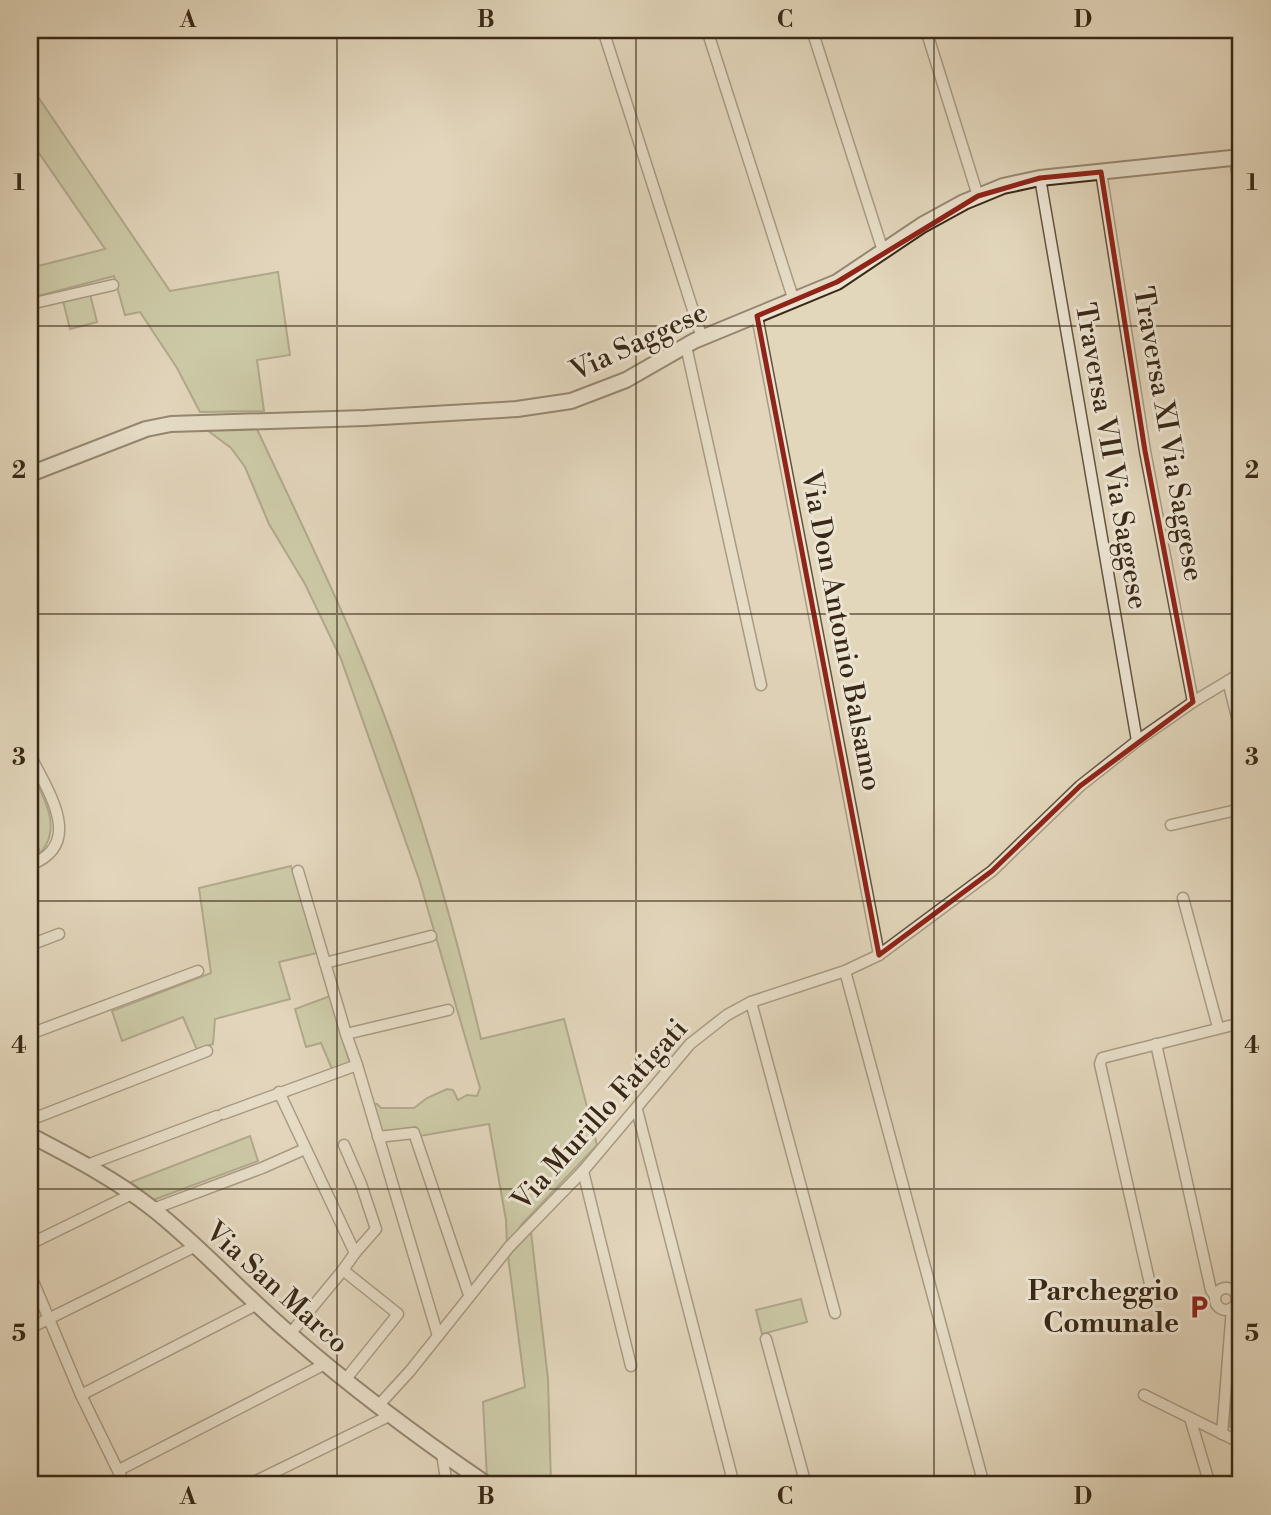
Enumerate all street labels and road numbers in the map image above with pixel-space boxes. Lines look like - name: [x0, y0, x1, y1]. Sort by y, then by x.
- street label: Traversa XI Via Saggese: [1125, 284, 1211, 584]
- street label: Via Saggese: [564, 295, 713, 389]
- street label: Traversa VII Via Saggese: [1067, 300, 1155, 612]
- street label: Via Don Antonio Balsamo: [793, 467, 889, 794]
- street label: Via Murillo Fatigati: [504, 1012, 695, 1219]
- street label: Via San Marco: [197, 1214, 356, 1362]

